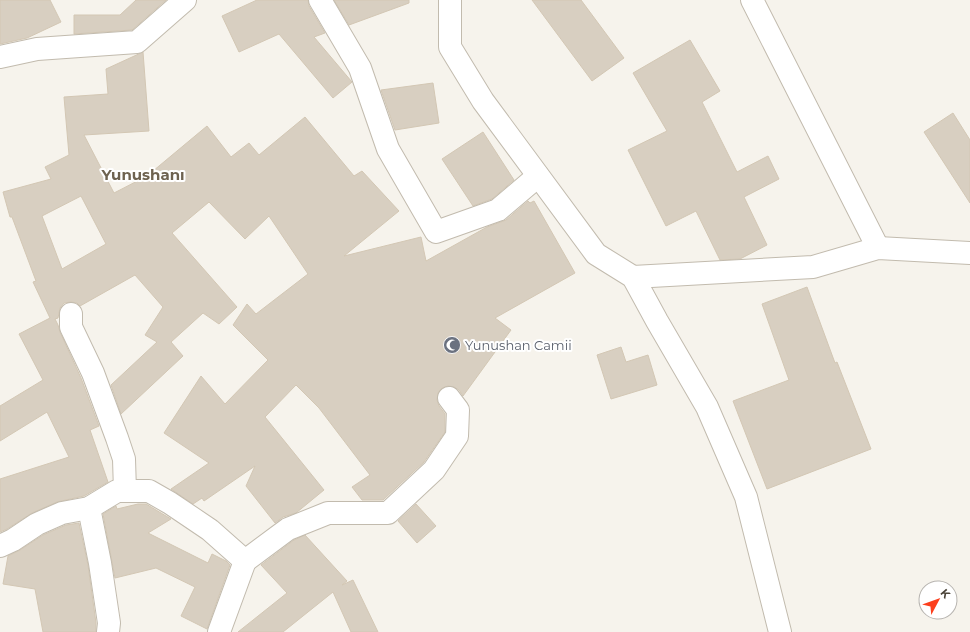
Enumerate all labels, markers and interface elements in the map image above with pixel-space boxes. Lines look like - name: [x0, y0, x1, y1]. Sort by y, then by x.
- district label: Yunushanı: [100, 165, 185, 184]
- mosque icon: Yunushan Camii: [442, 335, 462, 355]
- place label: Yunushan Camii: [465, 337, 572, 353]
- north arrow: [918, 580, 958, 620]
- text: K: [938, 586, 954, 602]

